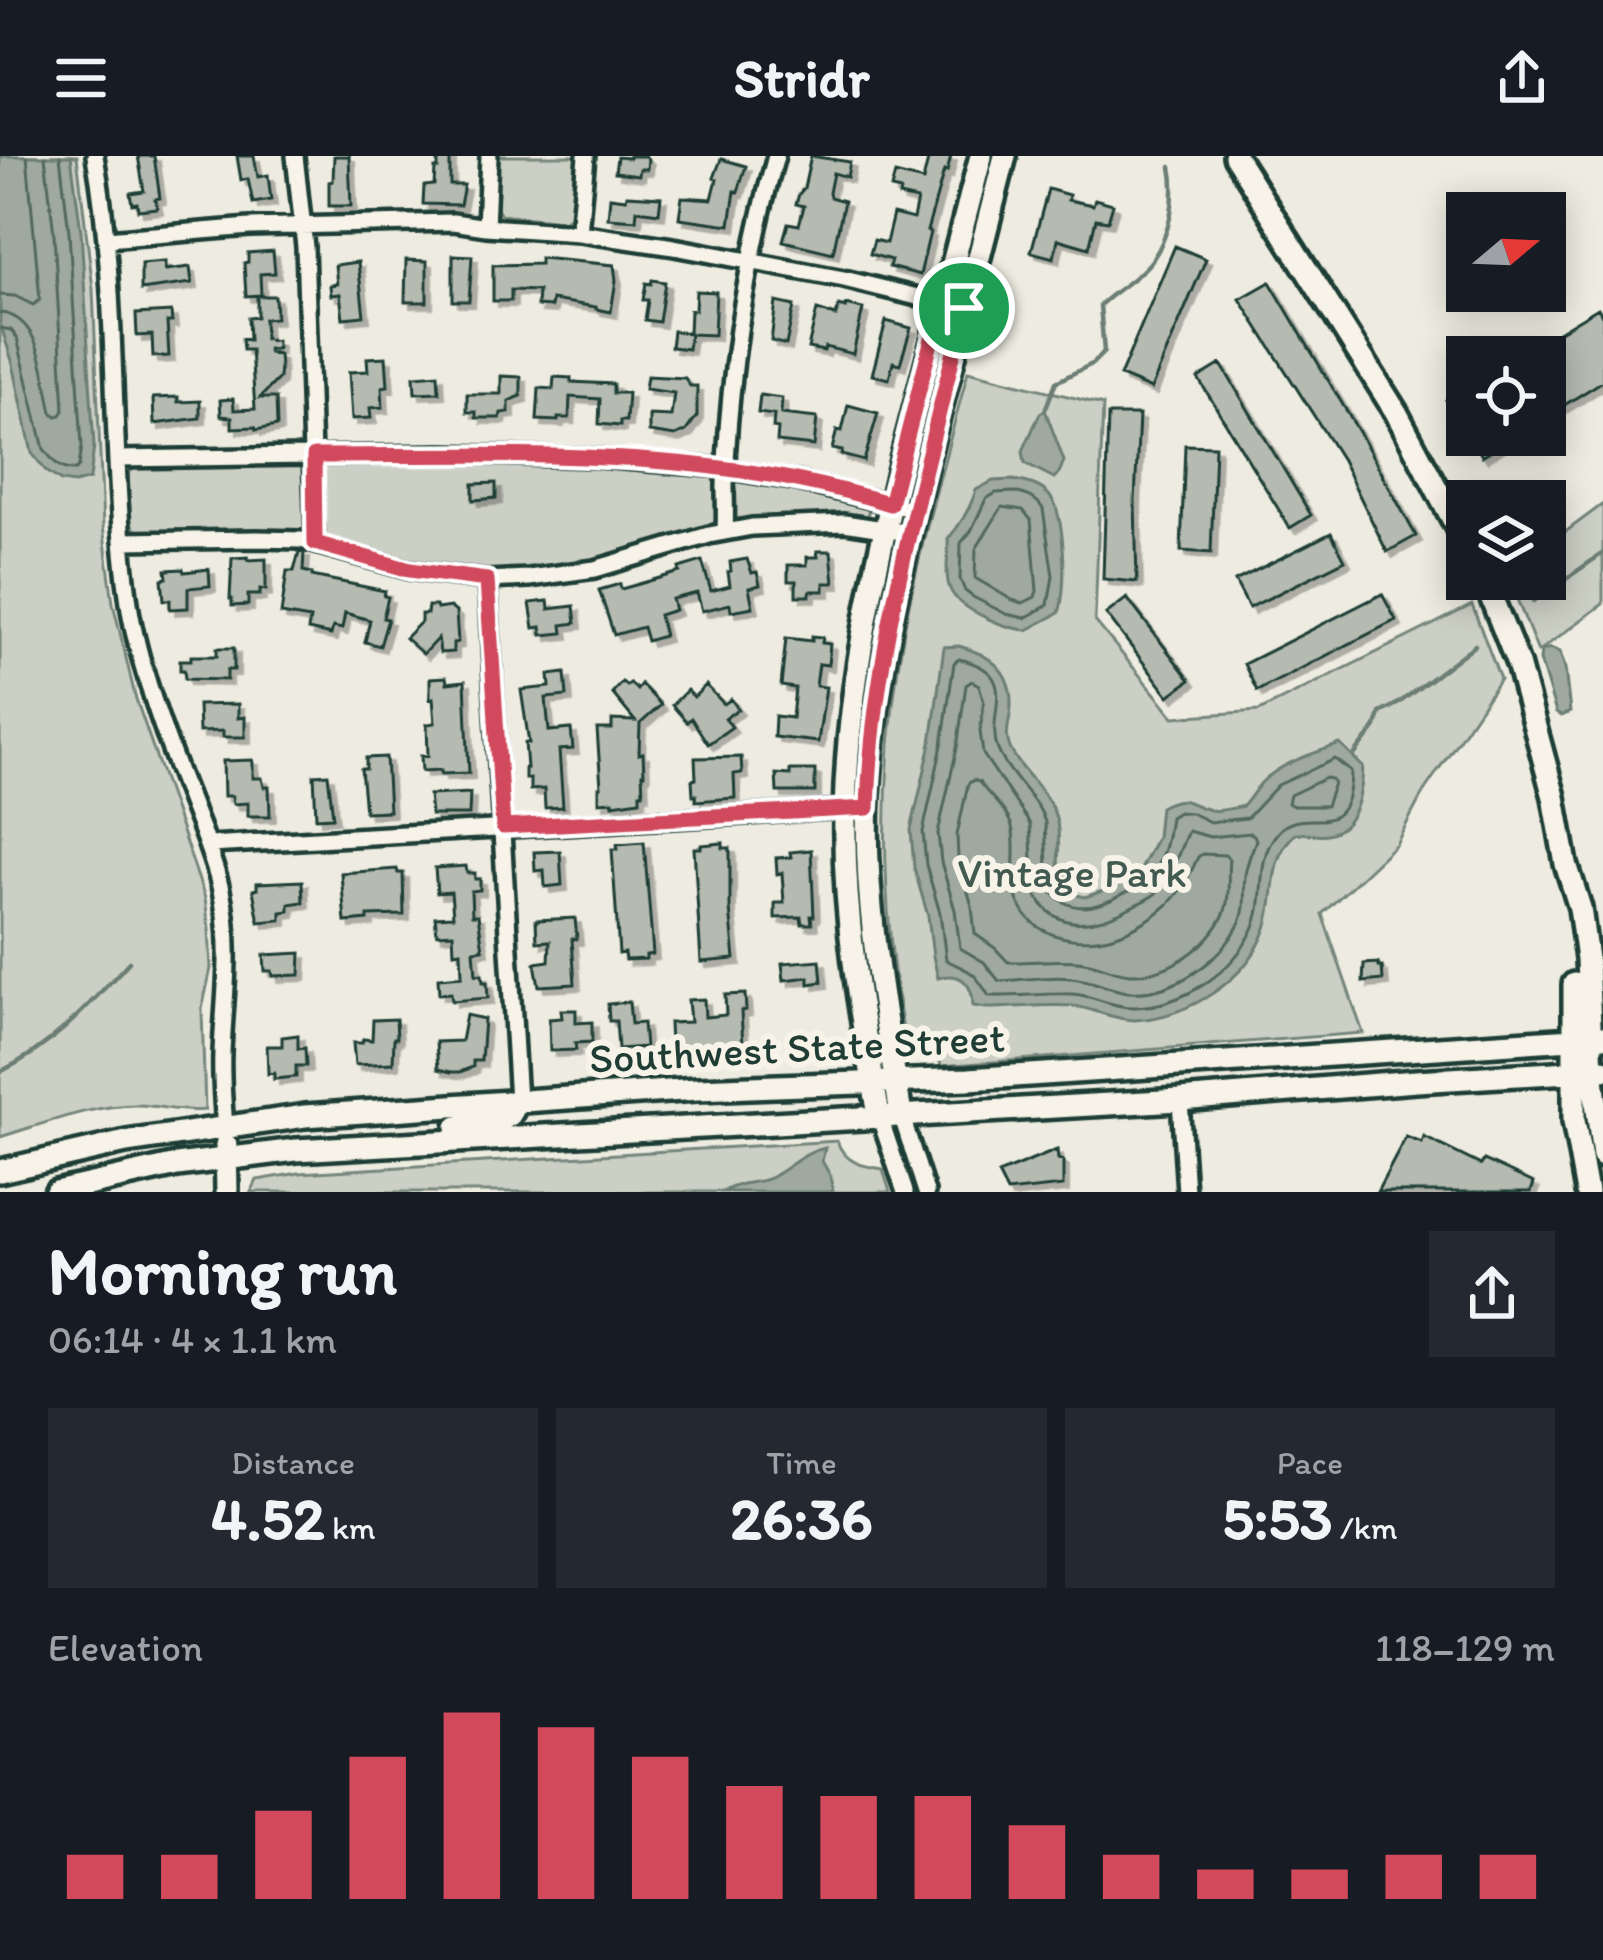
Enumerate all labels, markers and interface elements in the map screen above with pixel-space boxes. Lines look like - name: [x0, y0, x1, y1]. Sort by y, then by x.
- icon: menu: [48, 45, 114, 111]
- icon: share: [1489, 45, 1555, 111]
- text: Stridr: [734, 46, 869, 111]
- north arrow: [1446, 192, 1566, 312]
- map controls: [1446, 192, 1566, 600]
- pin: [913, 257, 1015, 359]
- icon: arrive: [931, 275, 997, 341]
- button: locate: [1446, 336, 1566, 456]
- button: layers: [1446, 480, 1566, 600]
- park label: Vintage Park: [957, 847, 1187, 898]
- street label: Southwest State Street: [588, 1011, 1006, 1084]
- text: Morning run: [48, 1231, 397, 1311]
- button: share: [1429, 1231, 1555, 1357]
- text: 06:14 · 4 × 1.1 km: [48, 1316, 337, 1363]
- text: Distance: [231, 1443, 355, 1482]
- text: Time: [766, 1443, 837, 1482]
- text: Pace: [1277, 1443, 1343, 1482]
- text: 4.52: [211, 1482, 325, 1554]
- text: 26:36: [730, 1482, 873, 1554]
- text: 5:53: [1222, 1482, 1333, 1554]
- text: km: [325, 1508, 376, 1547]
- text: /km: [1333, 1508, 1398, 1547]
- text: Elevation: [48, 1624, 203, 1671]
- text: 118–129 m: [1375, 1624, 1555, 1671]

